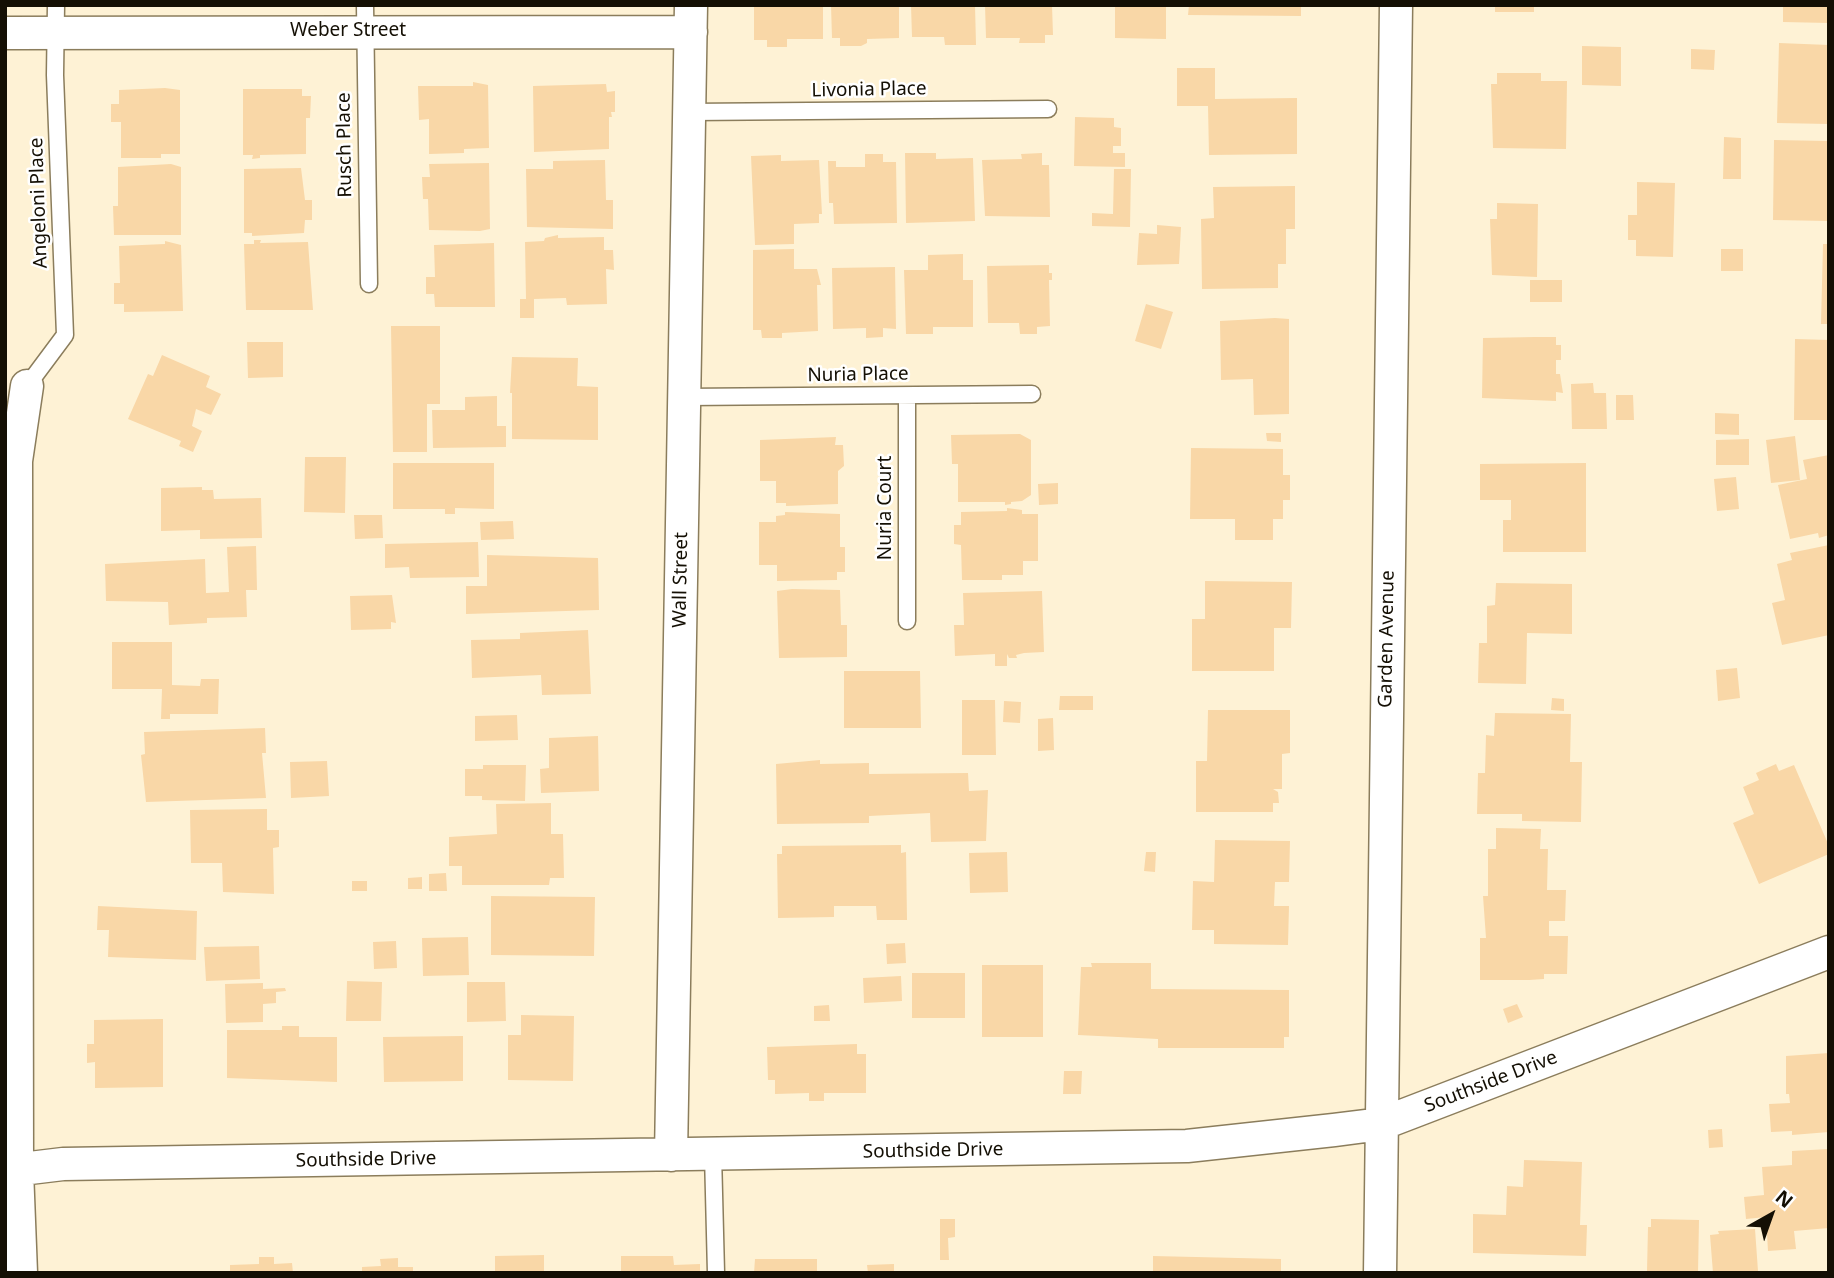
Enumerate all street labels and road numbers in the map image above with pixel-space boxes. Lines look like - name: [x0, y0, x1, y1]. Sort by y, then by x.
- street label: Weber Street: [290, 20, 406, 42]
- street label: Livonia Place: [811, 78, 927, 102]
- street label: Rusch Place: [333, 92, 357, 198]
- street label: Angeloni Place: [25, 137, 53, 269]
- street label: Nuria Place: [807, 363, 909, 387]
- street label: Nuria Court: [875, 456, 897, 560]
- street label: Wall Street: [669, 532, 693, 628]
- street label: Garden Avenue: [1374, 570, 1400, 708]
- street label: Southside Drive: [1421, 1046, 1561, 1118]
- street label: Southside Drive: [863, 1138, 1003, 1164]
- street label: Southside Drive: [296, 1147, 436, 1173]

